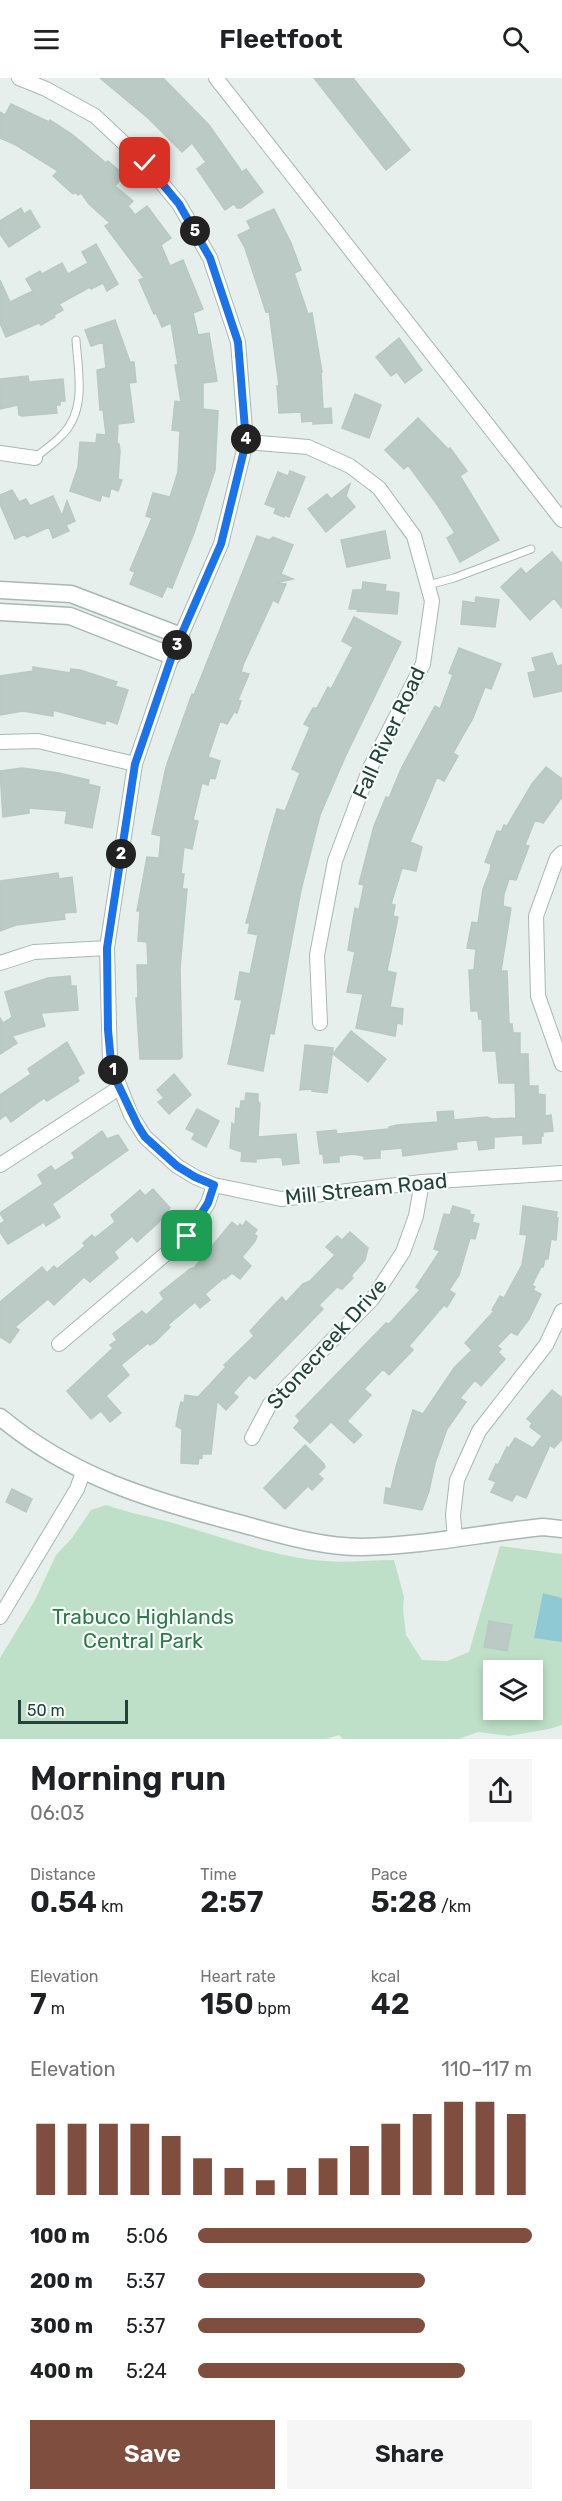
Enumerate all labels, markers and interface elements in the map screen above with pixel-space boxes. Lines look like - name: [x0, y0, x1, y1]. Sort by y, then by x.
- icon: menu: [30, 23, 63, 56]
- text: Fleetfoot: [219, 23, 343, 55]
- icon: search: [499, 23, 532, 56]
- pin: [119, 137, 170, 188]
- icon: check: [128, 146, 161, 179]
- pin: 5: [180, 216, 210, 246]
- text: 5: [190, 221, 200, 240]
- pin: 4: [231, 424, 261, 454]
- text: 4: [241, 429, 251, 448]
- pin: 3: [162, 630, 192, 660]
- text: 3: [172, 635, 182, 654]
- street label: Fall River Road: [347, 663, 430, 803]
- pin: 2: [106, 839, 136, 869]
- text: 2: [116, 844, 126, 863]
- pin: 1: [98, 1055, 128, 1085]
- text: 1: [109, 1060, 117, 1079]
- street label: Mill Stream Road: [284, 1168, 448, 1209]
- pin: [161, 1210, 212, 1261]
- icon: arrive: [170, 1219, 203, 1252]
- street label: Stonecreek Drive: [261, 1273, 392, 1414]
- park label: Trabuco Highlands Central Park: [52, 1604, 234, 1653]
- map controls: [483, 1660, 543, 1720]
- button: layers: [483, 1660, 543, 1720]
- scale bar: [18, 1697, 128, 1724]
- text: 50 m: [27, 1701, 65, 1720]
- text: Morning run: [30, 1759, 226, 1798]
- button: share: [469, 1759, 532, 1822]
- text: 06:03: [30, 1801, 85, 1825]
- text: Distance: [30, 1865, 96, 1884]
- text: Time: [200, 1865, 237, 1884]
- text: Pace: [371, 1865, 407, 1884]
- text: 0.54: [30, 1884, 97, 1920]
- text: 2:57: [200, 1884, 264, 1920]
- text: 5:28: [371, 1884, 437, 1920]
- text: km: [97, 1897, 123, 1916]
- text: /km: [437, 1897, 471, 1916]
- text: Elevation: [30, 1967, 99, 1986]
- text: Heart rate: [200, 1967, 276, 1986]
- text: kcal: [371, 1967, 400, 1986]
- text: 7: [30, 1986, 47, 2022]
- text: 150: [200, 1986, 254, 2022]
- text: 42: [371, 1986, 410, 2022]
- text: m: [47, 1999, 65, 2018]
- text: bpm: [254, 1999, 291, 2018]
- text: Elevation: [30, 2057, 116, 2081]
- text: 110–117 m: [441, 2057, 532, 2081]
- text: 100 m: [30, 2224, 90, 2248]
- text: 5:06: [126, 2224, 168, 2248]
- text: 200 m: [30, 2269, 93, 2293]
- text: 5:37: [126, 2269, 165, 2293]
- text: 300 m: [30, 2314, 93, 2338]
- text: 5:37: [126, 2314, 165, 2338]
- text: 400 m: [30, 2359, 93, 2383]
- text: 5:24: [126, 2359, 167, 2383]
- button: Save: [30, 2420, 275, 2489]
- button: Share: [287, 2420, 532, 2489]

